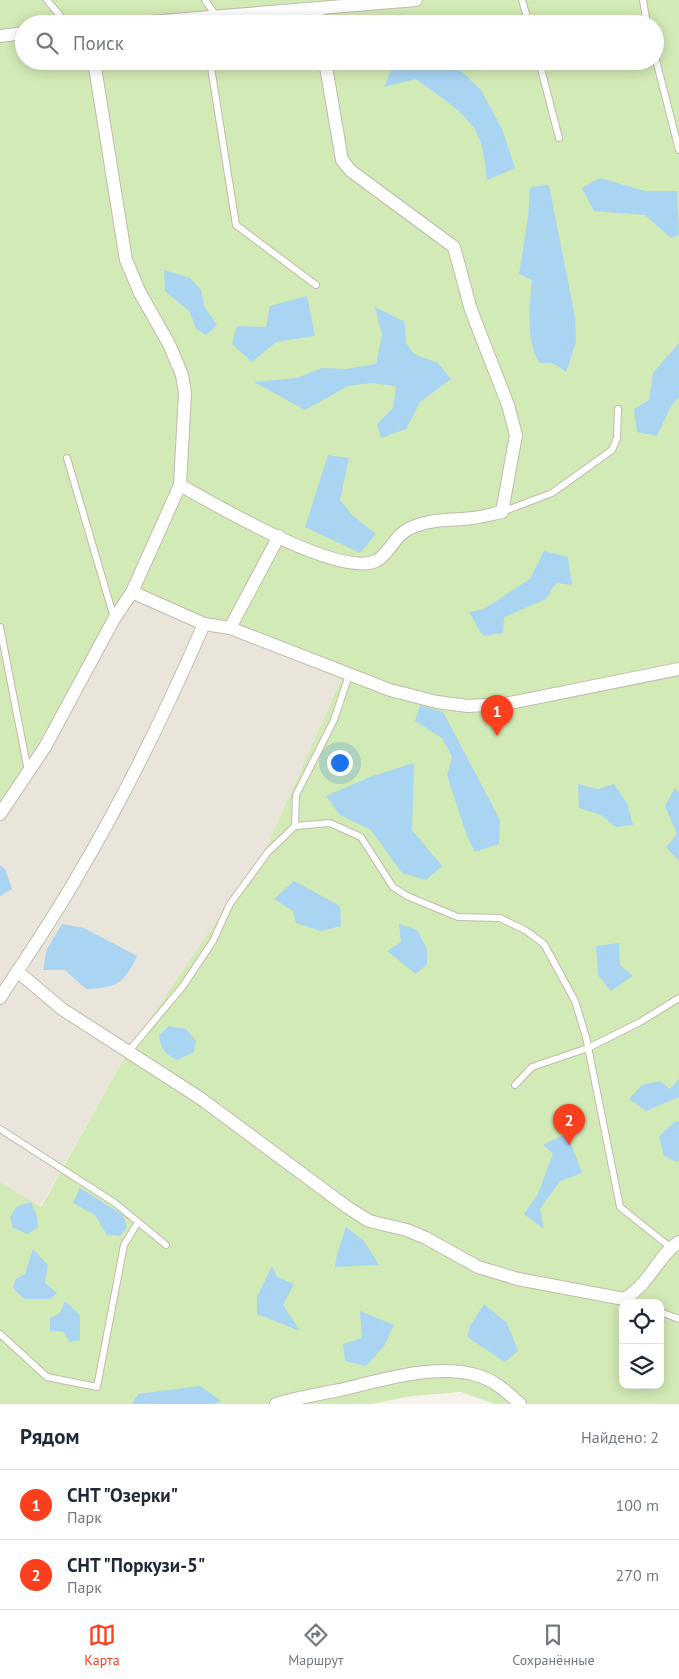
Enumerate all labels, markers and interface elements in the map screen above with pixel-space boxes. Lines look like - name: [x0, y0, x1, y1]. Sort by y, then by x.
- search box: [15, 15, 664, 70]
- icon: search: [33, 29, 61, 57]
- text: Поиск: [73, 31, 124, 55]
- pin: 1: [481, 695, 513, 736]
- your location: [327, 750, 353, 776]
- pin: 2: [553, 1104, 585, 1145]
- map controls: [619, 1299, 664, 1389]
- button: locate: [619, 1299, 664, 1344]
- button: layers: [619, 1344, 664, 1389]
- text: Рядом: [20, 1423, 79, 1450]
- text: Найдено: 2: [581, 1427, 659, 1447]
- text: СНТ "Озерки": [67, 1483, 178, 1507]
- text: 1: [31, 1495, 41, 1515]
- text: 100 m: [616, 1495, 659, 1515]
- text: Парк: [67, 1507, 102, 1527]
- text: СНТ "Поркузи-5": [67, 1553, 205, 1577]
- text: 2: [31, 1565, 41, 1585]
- text: 270 m: [616, 1565, 659, 1585]
- text: Парк: [67, 1577, 102, 1597]
- tab: Карта: [84, 1621, 120, 1669]
- tab: Маршрут: [288, 1621, 344, 1669]
- tab: Сохранённые: [512, 1621, 595, 1669]

